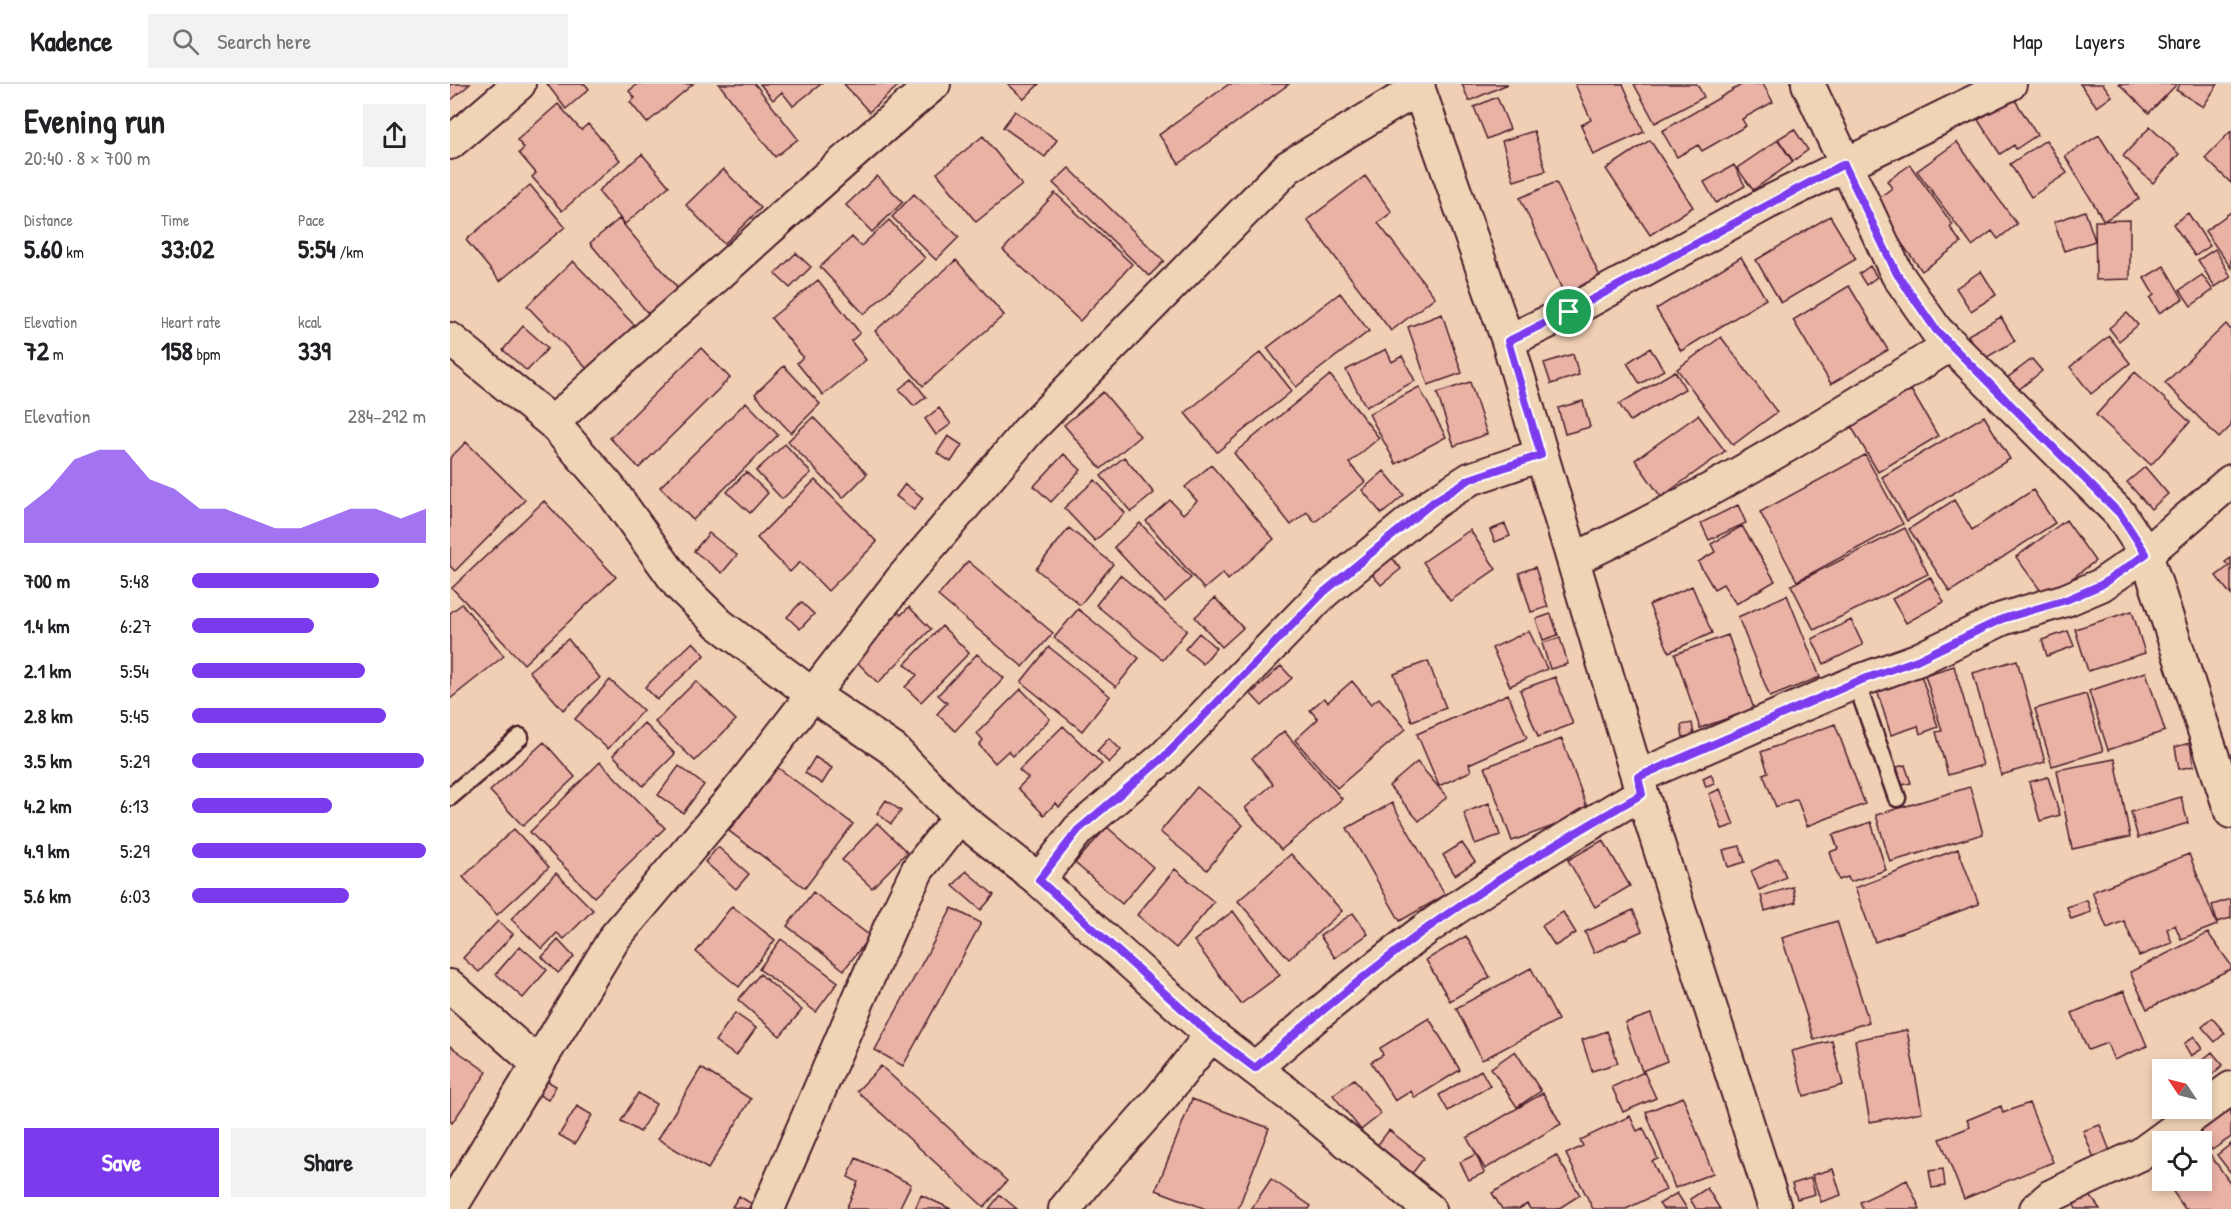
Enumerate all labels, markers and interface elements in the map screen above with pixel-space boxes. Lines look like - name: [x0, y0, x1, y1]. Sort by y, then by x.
- search box: [148, 14, 568, 68]
- text: Kadence: [30, 22, 112, 60]
- icon: search: [169, 25, 202, 58]
- text: Search here: [217, 26, 311, 56]
- text: Map: [2013, 27, 2042, 56]
- text: Layers: [2075, 27, 2125, 56]
- text: Share: [2158, 27, 2201, 56]
- text: Evening run: [24, 99, 165, 143]
- button: share: [363, 104, 426, 167]
- text: 20:40 · 8 × 700 m: [24, 144, 150, 171]
- text: Distance: [24, 209, 73, 231]
- text: Time: [161, 209, 189, 231]
- text: Pace: [298, 209, 325, 231]
- text: 5.60: [24, 231, 63, 266]
- text: 33:02: [161, 231, 214, 266]
- text: 5:54: [298, 231, 336, 266]
- text: km: [63, 241, 84, 263]
- text: /km: [336, 241, 364, 263]
- pin: [1543, 286, 1594, 337]
- icon: arrive: [1552, 295, 1585, 328]
- text: Elevation: [24, 311, 77, 333]
- text: Heart rate: [161, 311, 221, 333]
- text: kcal: [298, 311, 321, 333]
- text: 72: [24, 333, 49, 368]
- text: 158: [161, 333, 193, 368]
- text: 339: [298, 333, 331, 368]
- text: m: [49, 343, 64, 365]
- text: bpm: [193, 343, 221, 365]
- text: Elevation: [24, 402, 90, 429]
- text: 284–292 m: [348, 402, 426, 429]
- text: 700 m: [24, 567, 70, 594]
- text: 5:48: [120, 567, 149, 594]
- text: 1.4 km: [24, 612, 70, 639]
- text: 6:27: [120, 612, 152, 639]
- text: 2.1 km: [24, 657, 71, 684]
- text: 5:54: [120, 657, 149, 684]
- text: 2.8 km: [24, 702, 73, 729]
- text: 5:45: [120, 702, 149, 729]
- text: 3.5 km: [24, 747, 72, 774]
- text: 5:29: [120, 747, 150, 774]
- text: 4.2 km: [24, 792, 72, 819]
- text: 6:13: [120, 792, 149, 819]
- text: 4.9 km: [24, 837, 70, 864]
- text: 5:29: [120, 837, 150, 864]
- text: 5.6 km: [24, 882, 71, 909]
- text: 6:03: [120, 882, 151, 909]
- north arrow: [2152, 1059, 2212, 1119]
- map controls: [2152, 1059, 2212, 1191]
- button: Save: [24, 1128, 219, 1197]
- button: Share: [231, 1128, 426, 1197]
- button: locate: [2152, 1131, 2212, 1191]

